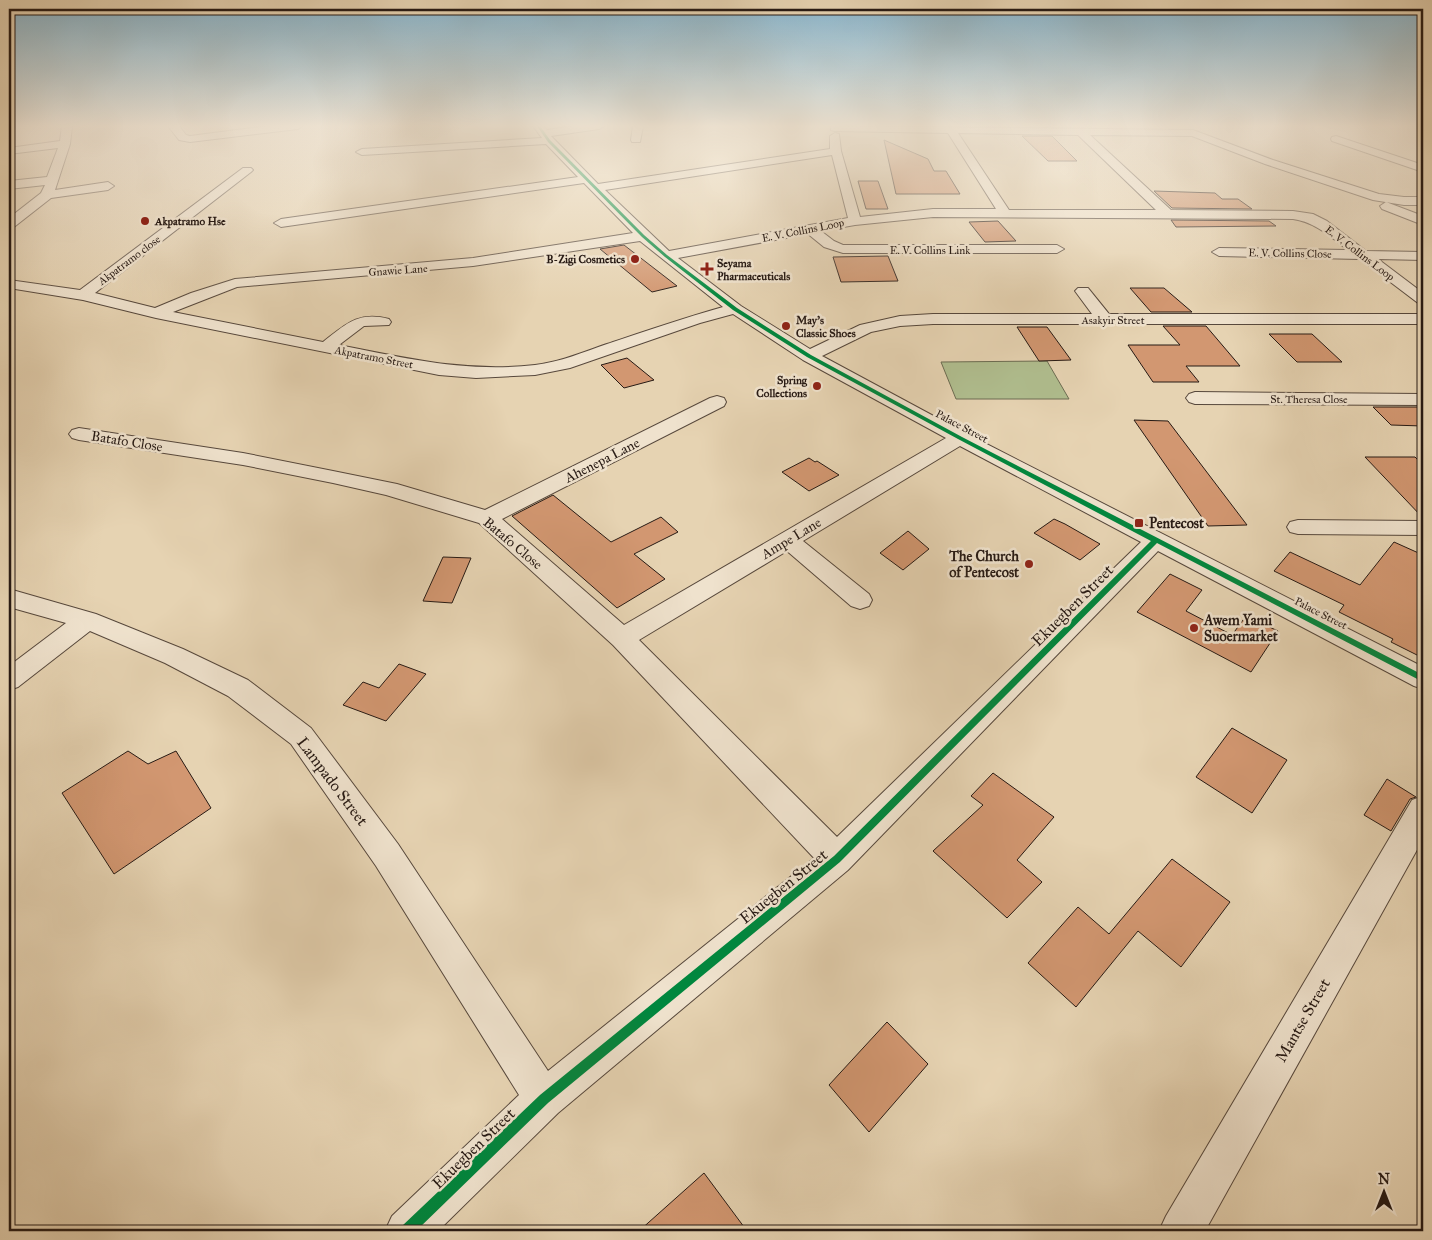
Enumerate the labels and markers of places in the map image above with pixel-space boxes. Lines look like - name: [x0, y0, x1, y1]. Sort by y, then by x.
- marker: Akpatramo Hse: [139, 215, 151, 227]
- place label: Akpatramo Hse: [154, 215, 226, 229]
- place label: B-Zigi Cosmetics: [546, 253, 625, 266]
- marker: B-Zigi Cosmetics: [629, 253, 641, 265]
- place label: Seyama Pharmaceuticals: [717, 257, 790, 283]
- marker: Seyama Pharmaceuticals: [701, 263, 713, 275]
- place label: May's Classic Shoes: [796, 314, 856, 340]
- marker: May's Classic Shoes: [780, 320, 792, 332]
- place label: Spring Collections: [756, 374, 808, 400]
- marker: Spring Collections: [811, 380, 823, 392]
- place label: Pentecost: [1149, 515, 1204, 532]
- marker: Pentecost: [1133, 517, 1145, 529]
- place label: The Church of Pentecost: [948, 548, 1019, 581]
- marker: The Church of Pentecost: [1023, 558, 1035, 570]
- place label: Awem Yami Suoermarket: [1203, 612, 1278, 645]
- marker: Awem Yami Suoermarket: [1188, 622, 1200, 634]

